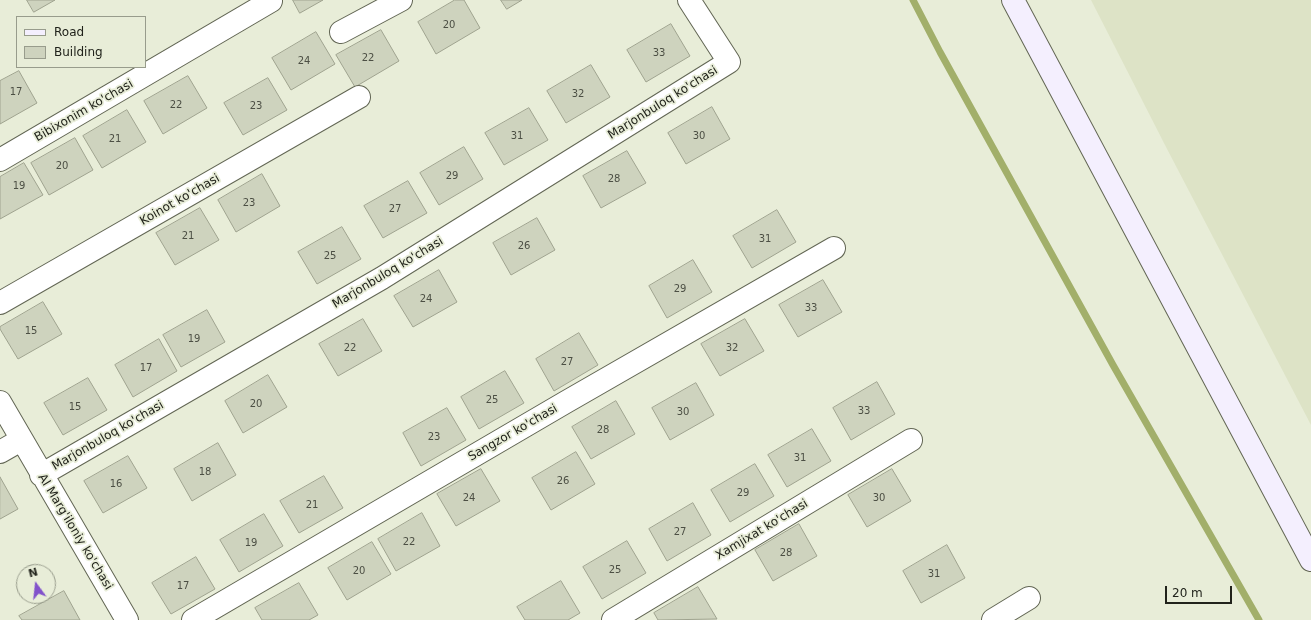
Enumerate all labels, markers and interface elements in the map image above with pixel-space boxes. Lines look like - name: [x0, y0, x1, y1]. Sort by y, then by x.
- legend: [16, 16, 146, 68]
- house number: 20: [443, 19, 455, 31]
- text: Road: [54, 25, 84, 39]
- text: Building: [54, 45, 103, 59]
- house number: 33: [653, 47, 665, 59]
- house number: 22: [362, 52, 374, 64]
- house number: 24: [298, 55, 310, 67]
- street label: Marjonbuloq ko'chasi: [606, 63, 720, 143]
- street label: Bibixonim ko'chasi: [32, 77, 136, 145]
- house number: 17: [10, 86, 22, 98]
- house number: 32: [572, 88, 584, 100]
- house number: 22: [170, 99, 182, 111]
- house number: 23: [250, 100, 262, 112]
- house number: 31: [511, 130, 523, 142]
- house number: 30: [693, 130, 705, 142]
- house number: 21: [109, 133, 121, 145]
- house number: 20: [56, 160, 68, 172]
- house number: 29: [446, 170, 458, 182]
- street label: Koinot ko'chasi: [138, 171, 222, 229]
- house number: 28: [608, 173, 620, 185]
- house number: 19: [13, 180, 25, 192]
- house number: 23: [243, 197, 255, 209]
- house number: 27: [389, 203, 401, 215]
- house number: 21: [182, 230, 194, 242]
- house number: 31: [759, 233, 771, 245]
- street label: Marjonbuloq ko'chasi: [330, 234, 446, 312]
- house number: 26: [518, 240, 530, 252]
- house number: 25: [324, 250, 336, 262]
- house number: 29: [674, 283, 686, 295]
- house number: 24: [420, 293, 432, 305]
- house number: 33: [805, 302, 817, 314]
- house number: 15: [25, 325, 37, 337]
- house number: 19: [188, 333, 200, 345]
- house number: 22: [344, 342, 356, 354]
- house number: 32: [726, 342, 738, 354]
- house number: 27: [561, 356, 573, 368]
- house number: 17: [140, 362, 152, 374]
- house number: 25: [486, 394, 498, 406]
- street label: Marjonbuloq ko'chasi: [50, 398, 166, 474]
- house number: 20: [250, 398, 262, 410]
- house number: 15: [69, 401, 81, 413]
- street label: Sangzor ko'chasi: [466, 402, 560, 464]
- house number: 33: [858, 405, 870, 417]
- house number: 30: [677, 406, 689, 418]
- house number: 28: [597, 424, 609, 436]
- house number: 23: [428, 431, 440, 443]
- house number: 31: [794, 452, 806, 464]
- house number: 18: [199, 466, 211, 478]
- street label: Al Marg'iloniy ko'chasi: [35, 471, 115, 593]
- house number: 26: [557, 475, 569, 487]
- house number: 16: [110, 478, 122, 490]
- house number: 29: [737, 487, 749, 499]
- house number: 24: [463, 492, 475, 504]
- house number: 30: [873, 492, 885, 504]
- street label: Xamjixat ko'chasi: [713, 497, 811, 563]
- house number: 21: [306, 499, 318, 511]
- house number: 27: [674, 526, 686, 538]
- house number: 22: [403, 536, 415, 548]
- house number: 19: [245, 537, 257, 549]
- house number: 28: [780, 547, 792, 559]
- north arrow: [16, 564, 56, 604]
- house number: 25: [609, 564, 621, 576]
- text: N: [27, 565, 39, 580]
- house number: 20: [353, 565, 365, 577]
- house number: 31: [928, 568, 940, 580]
- scale bar: [1167, 578, 1234, 604]
- house number: 17: [177, 580, 189, 592]
- text: 20 m: [1172, 586, 1203, 600]

